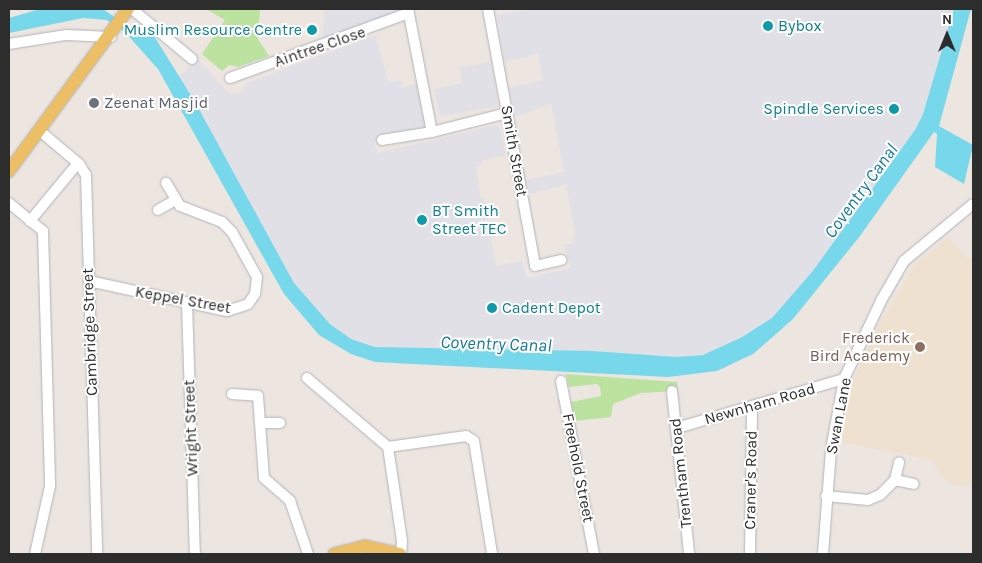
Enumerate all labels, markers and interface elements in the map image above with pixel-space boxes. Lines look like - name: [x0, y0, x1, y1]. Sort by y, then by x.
- north arrow: [922, 10, 972, 60]
- text: N: [942, 11, 952, 28]
- place label: Bybox: [778, 16, 822, 36]
- place label: Muslim Resource Centre: [124, 20, 302, 40]
- marker: Bybox: [762, 20, 774, 32]
- street label: Aintree Close: [272, 22, 368, 72]
- marker: Muslim Resource Centre: [306, 24, 318, 36]
- place label: Zeenat Masjid: [104, 93, 208, 113]
- marker: Zeenat Masjid: [88, 97, 100, 109]
- place label: Spindle Services: [763, 99, 884, 119]
- marker: Spindle Services: [888, 103, 900, 115]
- street label: Smith Street: [496, 104, 532, 198]
- water label: Coventry Canal: [820, 140, 902, 242]
- place label: BT Smith Street TEC: [432, 201, 507, 239]
- marker: BT Smith Street TEC: [416, 214, 428, 226]
- street label: Cambridge Street: [78, 268, 102, 396]
- street label: Keppel Street: [134, 282, 232, 318]
- place label: Cadent Depot: [502, 298, 601, 318]
- marker: Cadent Depot: [486, 302, 498, 314]
- place label: Frederick Bird Academy: [810, 328, 910, 366]
- water label: Coventry Canal: [440, 331, 552, 357]
- marker: Frederick Bird Academy: [914, 341, 926, 353]
- street label: Swan Lane: [822, 376, 856, 456]
- street label: Wright Street: [180, 379, 202, 477]
- street label: Newnham Road: [702, 379, 818, 429]
- street label: Freehold Street: [558, 412, 598, 524]
- street label: Trentham Road: [666, 417, 696, 529]
- street label: Craner's Road: [741, 430, 761, 530]

